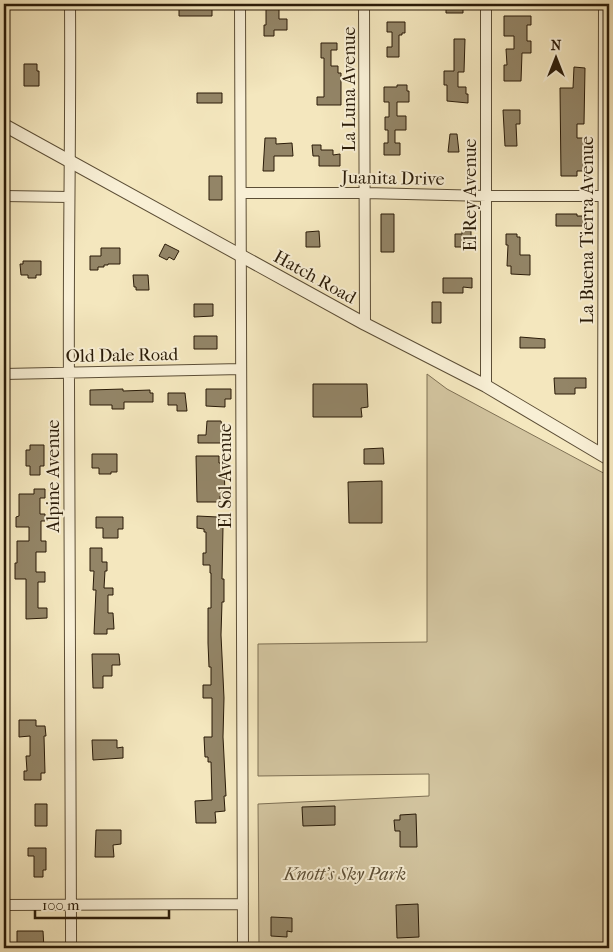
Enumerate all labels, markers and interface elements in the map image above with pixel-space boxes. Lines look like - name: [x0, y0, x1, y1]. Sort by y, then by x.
- street label: La Luna Avenue: [339, 26, 360, 151]
- north arrow: [530, 32, 580, 82]
- text: N: [551, 37, 562, 54]
- street label: La Buena Tierra Avenue: [577, 136, 598, 324]
- street label: El Rey Avenue: [460, 138, 481, 251]
- street label: Juanita Drive: [339, 167, 445, 190]
- street label: Hatch Road: [270, 246, 360, 309]
- street label: Old Dale Road: [66, 344, 179, 367]
- street label: Alpine Avenue: [43, 419, 64, 533]
- street label: El Sol Avenue: [215, 423, 236, 529]
- park label: Knott's Sky Park: [282, 864, 406, 885]
- scale bar: [35, 887, 169, 919]
- text: 100 m: [42, 896, 80, 914]

